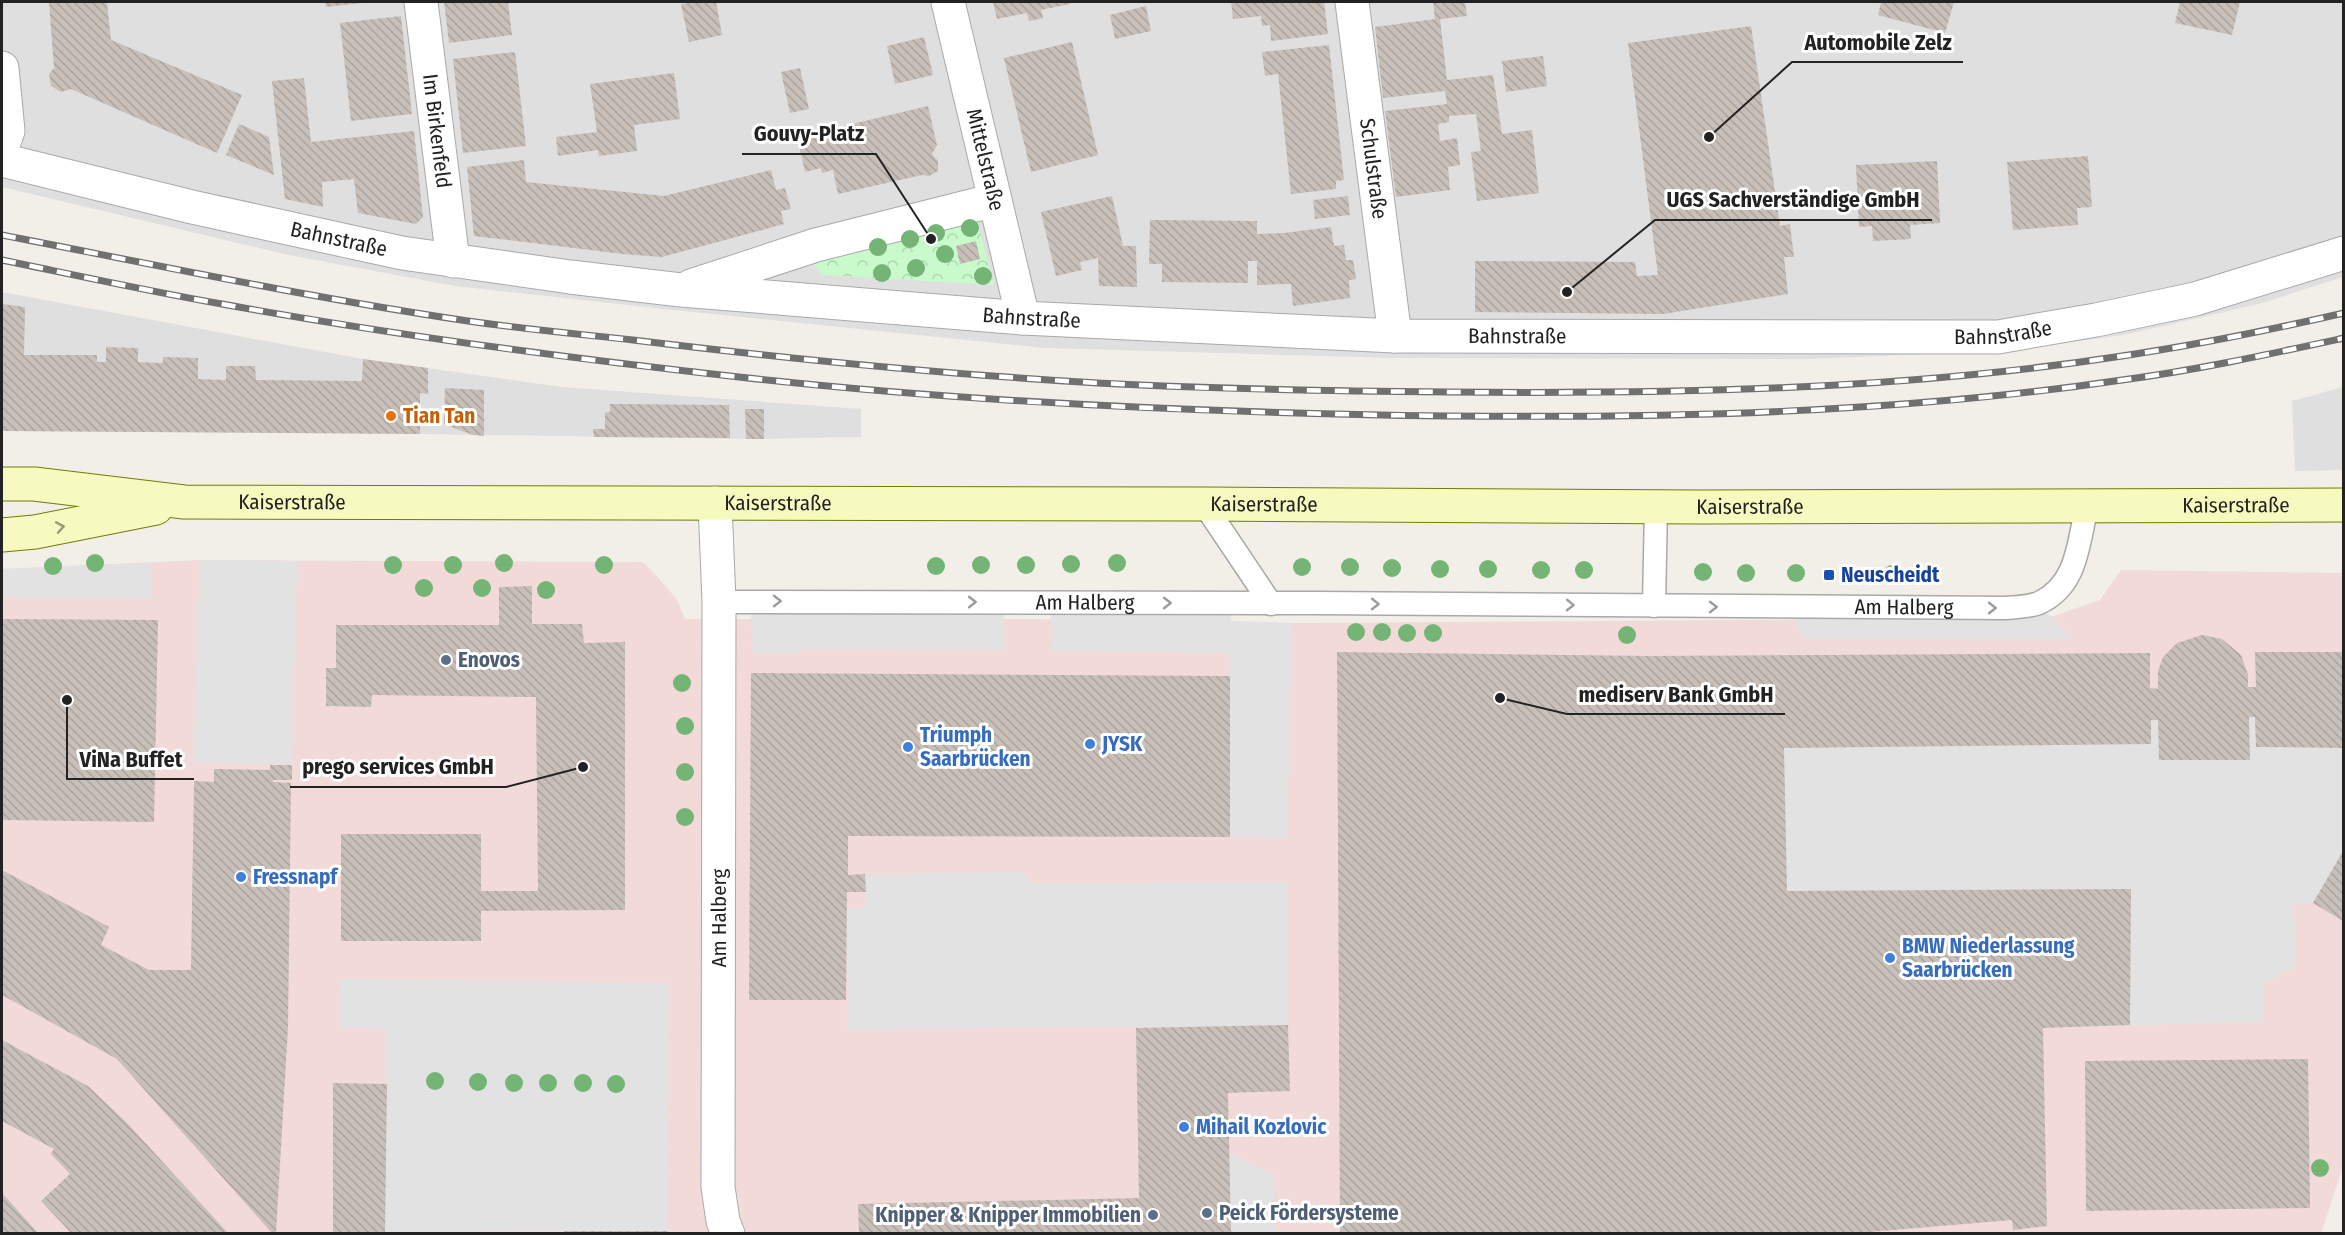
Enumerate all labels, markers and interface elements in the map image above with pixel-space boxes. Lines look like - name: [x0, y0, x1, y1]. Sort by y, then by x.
- callout: Automobile Zelz: [1792, 22, 1963, 62]
- text: Automobile Zelz: [1803, 29, 1952, 56]
- street label: Im Birkenfeld: [417, 72, 457, 190]
- street label: Mittelstraße: [961, 106, 1010, 213]
- callout: Gouvy-Platz: [742, 114, 876, 154]
- street label: Schulstraße: [1354, 117, 1393, 221]
- text: Gouvy-Platz: [754, 120, 864, 147]
- callout: UGS Sachverständige GmbH: [1655, 180, 1932, 220]
- text: UGS Sachverständige GmbH: [1667, 186, 1919, 213]
- street label: Bahnstraße: [288, 216, 390, 262]
- street label: Bahnstraße: [982, 302, 1081, 334]
- street label: Bahnstraße: [1954, 315, 2054, 350]
- street label: Bahnstraße: [1468, 323, 1566, 349]
- place label: Tian Tan: [403, 403, 475, 429]
- marker: Tian Tan: [384, 409, 398, 423]
- street label: Kaiserstraße: [238, 489, 346, 515]
- street label: Kaiserstraße: [724, 490, 832, 516]
- street label: Kaiserstraße: [1210, 491, 1318, 518]
- street label: Kaiserstraße: [2182, 492, 2290, 519]
- street label: Kaiserstraße: [1696, 494, 1804, 520]
- one-way arrow: [55, 522, 64, 534]
- place label: Neuscheidt: [1841, 562, 1940, 588]
- marker: Neuscheidt: [1822, 568, 1836, 582]
- street label: Am Halberg: [1035, 590, 1135, 616]
- street label: Am Halberg: [1854, 594, 1954, 621]
- one-way arrow: [773, 595, 782, 607]
- one-way arrow: [968, 596, 977, 608]
- one-way arrow: [1163, 597, 1172, 609]
- one-way arrow: [1371, 598, 1380, 610]
- one-way arrow: [1566, 599, 1575, 612]
- one-way arrow: [1708, 601, 1717, 613]
- one-way arrow: [1987, 602, 1996, 614]
- place label: Enovos: [458, 647, 520, 673]
- marker: Enovos: [439, 653, 453, 667]
- callout: mediserv Bank GmbH: [1567, 674, 1785, 714]
- text: mediserv Bank GmbH: [1579, 681, 1773, 708]
- place label: Triumph Saarbrücken: [920, 722, 1031, 772]
- place label: JYSK: [1101, 731, 1143, 757]
- marker: JYSK: [1083, 737, 1097, 751]
- callout: ViNa Buffet: [67, 739, 194, 779]
- marker: Triumph Saarbrücken: [901, 740, 915, 754]
- text: ViNa Buffet: [79, 746, 183, 773]
- callout: prego services GmbH: [290, 747, 506, 787]
- text: prego services GmbH: [302, 753, 494, 780]
- place label: Fressnapf: [253, 864, 339, 890]
- street label: Am Halberg: [706, 868, 732, 967]
- marker: Fressnapf: [234, 870, 248, 884]
- place label: BMW Niederlassung Saarbrücken: [1902, 933, 2075, 983]
- marker: BMW Niederlassung Saarbrücken: [1883, 951, 1897, 965]
- place label: Mihail Kozlovic: [1196, 1114, 1327, 1140]
- marker: Mihail Kozlovic: [1177, 1120, 1191, 1134]
- place label: Peick Fördersysteme: [1219, 1200, 1399, 1226]
- place label: Knipper & Knipper Immobilien: [875, 1202, 1141, 1228]
- marker: Peick Fördersysteme: [1200, 1206, 1214, 1220]
- marker: Knipper & Knipper Immobilien: [1146, 1208, 1160, 1222]

